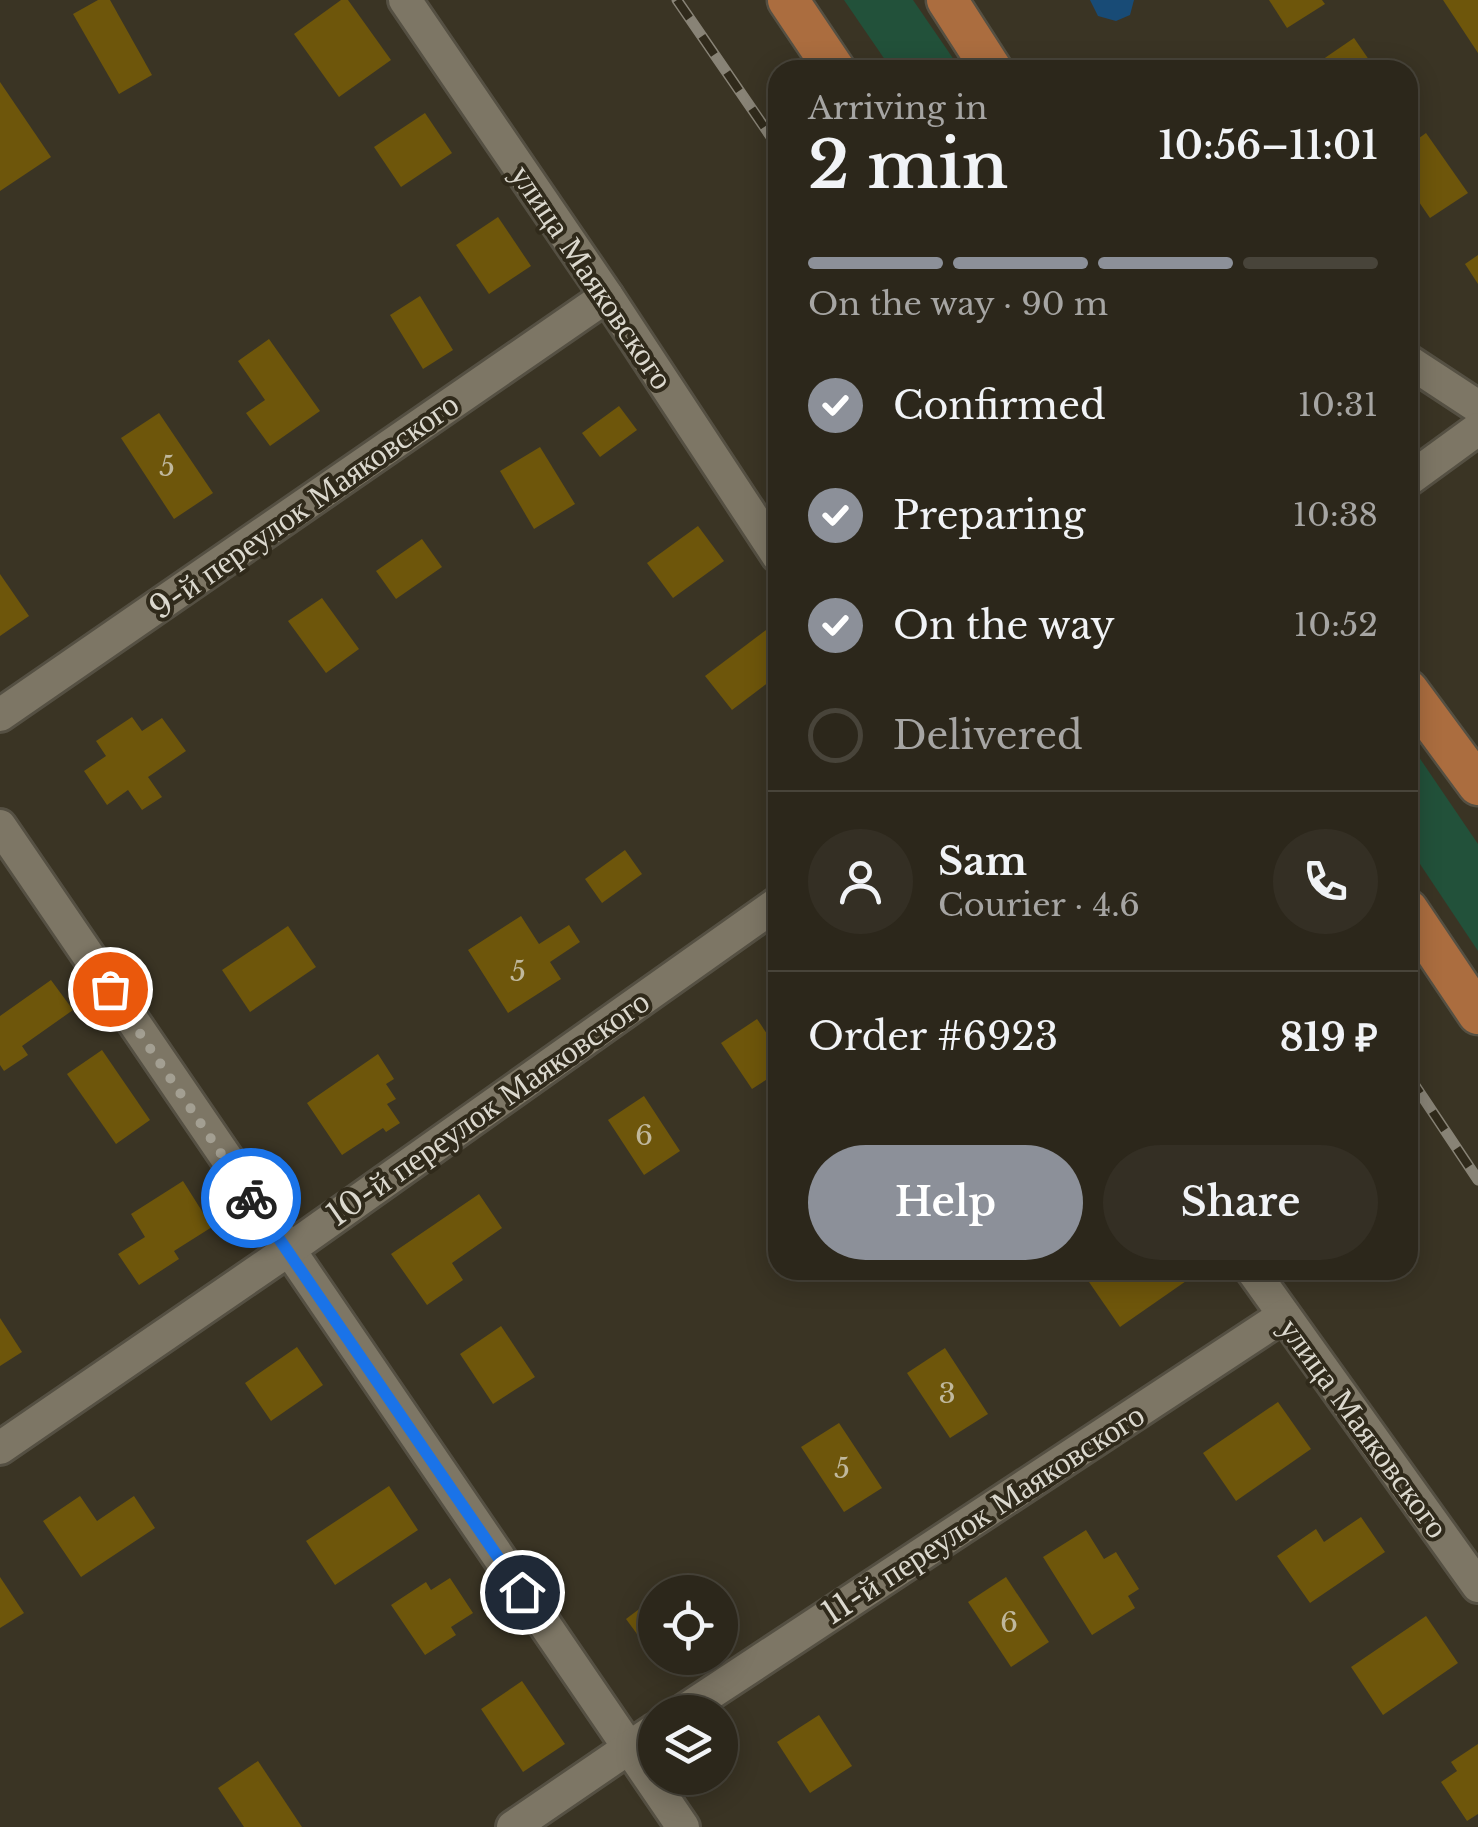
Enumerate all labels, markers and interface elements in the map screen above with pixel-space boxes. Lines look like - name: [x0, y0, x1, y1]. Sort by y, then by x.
- text: Arriving in: [808, 88, 987, 128]
- text: 10:56–11:01: [1158, 122, 1378, 169]
- text: 2 min: [808, 125, 1008, 206]
- street label: улица Маяковского: [502, 157, 682, 397]
- text: On the way · 90 m: [808, 284, 1108, 324]
- icon: check: [808, 378, 863, 433]
- text: Confirmed: [893, 382, 1106, 429]
- street label: 9-й переулок Маяковского: [142, 384, 466, 628]
- text: 10:31: [1298, 385, 1378, 425]
- house number: 5: [159, 449, 175, 484]
- icon: check: [808, 488, 863, 543]
- text: Preparing: [893, 492, 1085, 539]
- text: 10:38: [1293, 495, 1378, 535]
- icon: check: [808, 598, 863, 653]
- text: On the way: [893, 602, 1115, 649]
- text: 10:52: [1294, 605, 1378, 645]
- text: Delivered: [893, 712, 1083, 759]
- button: person: [808, 829, 913, 934]
- button: phone: [1273, 829, 1378, 934]
- text: Sam: [938, 838, 1027, 885]
- text: Courier · 4.6: [938, 885, 1140, 925]
- pin: [68, 947, 153, 1032]
- house number: 5: [510, 954, 526, 989]
- icon: bag: [83, 962, 138, 1017]
- street label: 10-й переулок Маяковского: [319, 981, 657, 1235]
- text: Order #6923: [808, 1013, 1058, 1060]
- text: 819 ₽: [1279, 1014, 1378, 1061]
- house number: 6: [635, 1118, 653, 1153]
- button: Help: [808, 1145, 1083, 1260]
- button: Share: [1103, 1145, 1378, 1260]
- courier: [201, 1148, 301, 1248]
- icon: bike: [224, 1171, 279, 1226]
- street label: улица Маяковского: [1271, 1310, 1457, 1546]
- house number: 3: [938, 1376, 956, 1411]
- street label: 11-й переулок Маяковского: [814, 1395, 1152, 1633]
- house number: 5: [834, 1451, 850, 1486]
- pin: [480, 1550, 565, 1635]
- icon: home: [495, 1565, 550, 1620]
- map controls: [638, 1575, 738, 1795]
- button: locate: [638, 1575, 738, 1675]
- house number: 6: [1000, 1605, 1018, 1640]
- button: layers: [638, 1695, 738, 1795]

